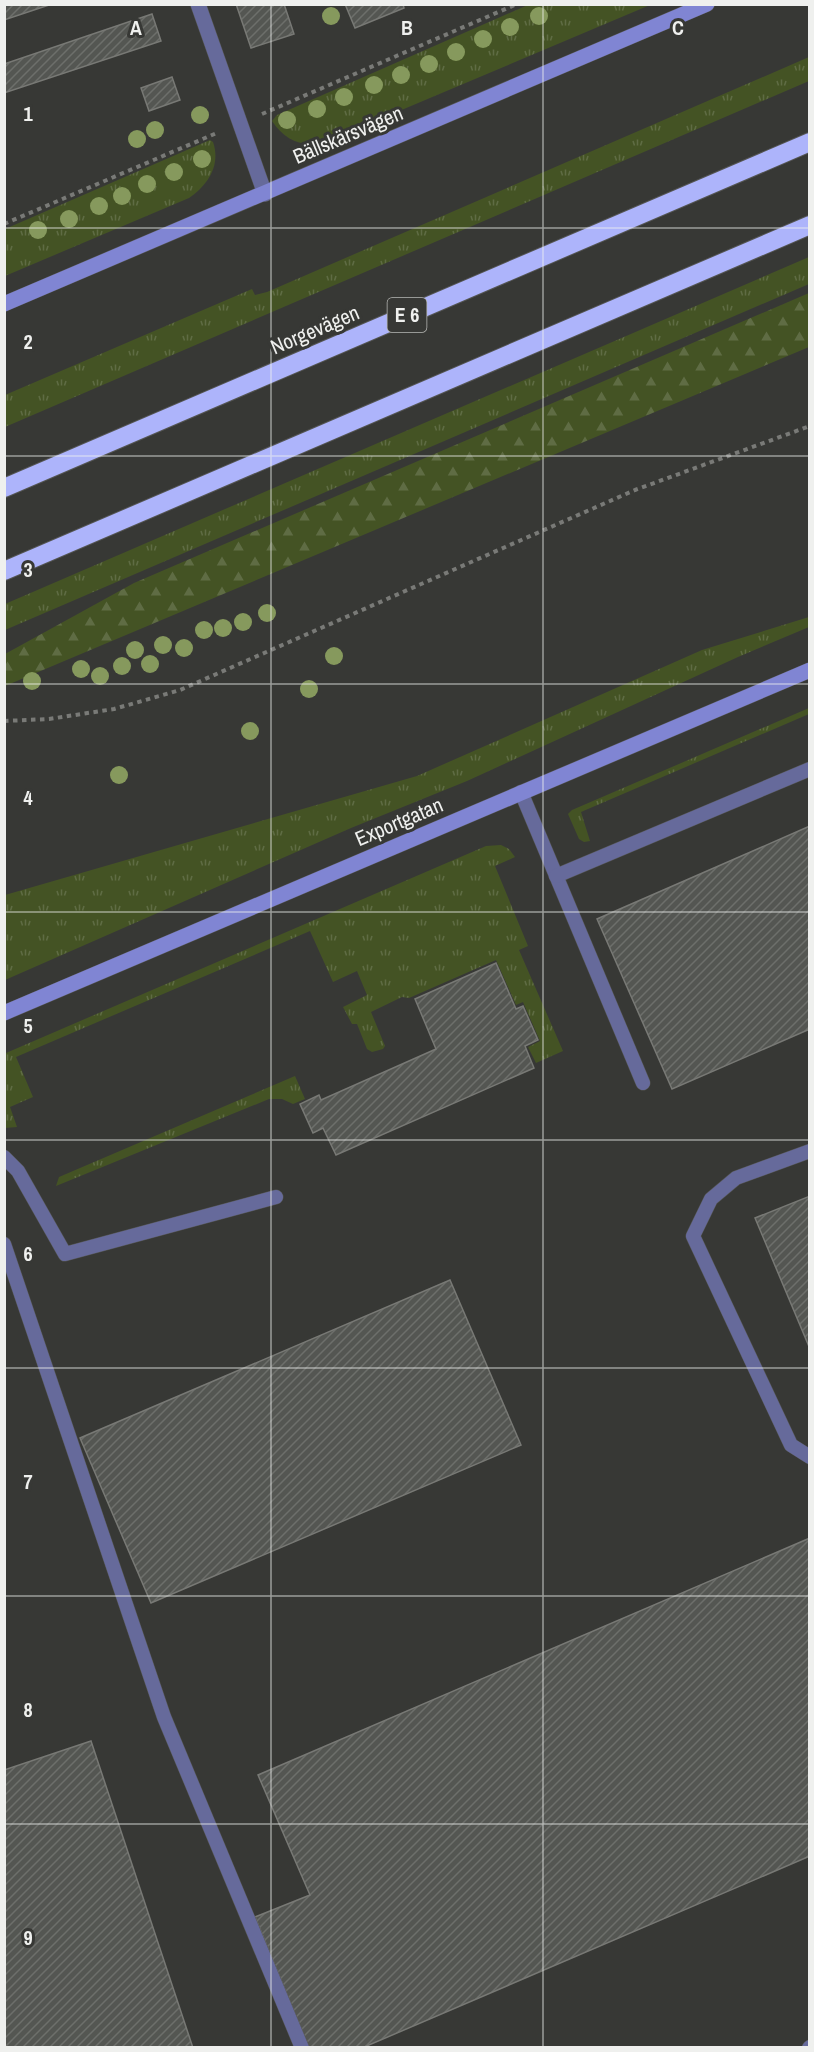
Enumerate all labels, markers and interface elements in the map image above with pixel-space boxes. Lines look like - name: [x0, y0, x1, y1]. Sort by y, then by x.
- text: A: [130, 14, 142, 41]
- text: B: [401, 14, 413, 41]
- text: C: [672, 14, 684, 41]
- street label: Bällskärsvägen: [288, 98, 407, 171]
- text: 1: [23, 100, 33, 127]
- street label: Norgevägen: [266, 298, 364, 361]
- road number: E 6: [388, 298, 426, 332]
- text: 2: [23, 328, 33, 355]
- text: 3: [23, 556, 33, 583]
- text: 4: [23, 784, 33, 811]
- street label: Exportgatan: [350, 790, 447, 853]
- text: 5: [23, 1012, 33, 1039]
- text: 6: [23, 1240, 33, 1267]
- text: 7: [23, 1468, 33, 1495]
- text: 8: [23, 1696, 33, 1723]
- text: 9: [23, 1924, 33, 1951]

